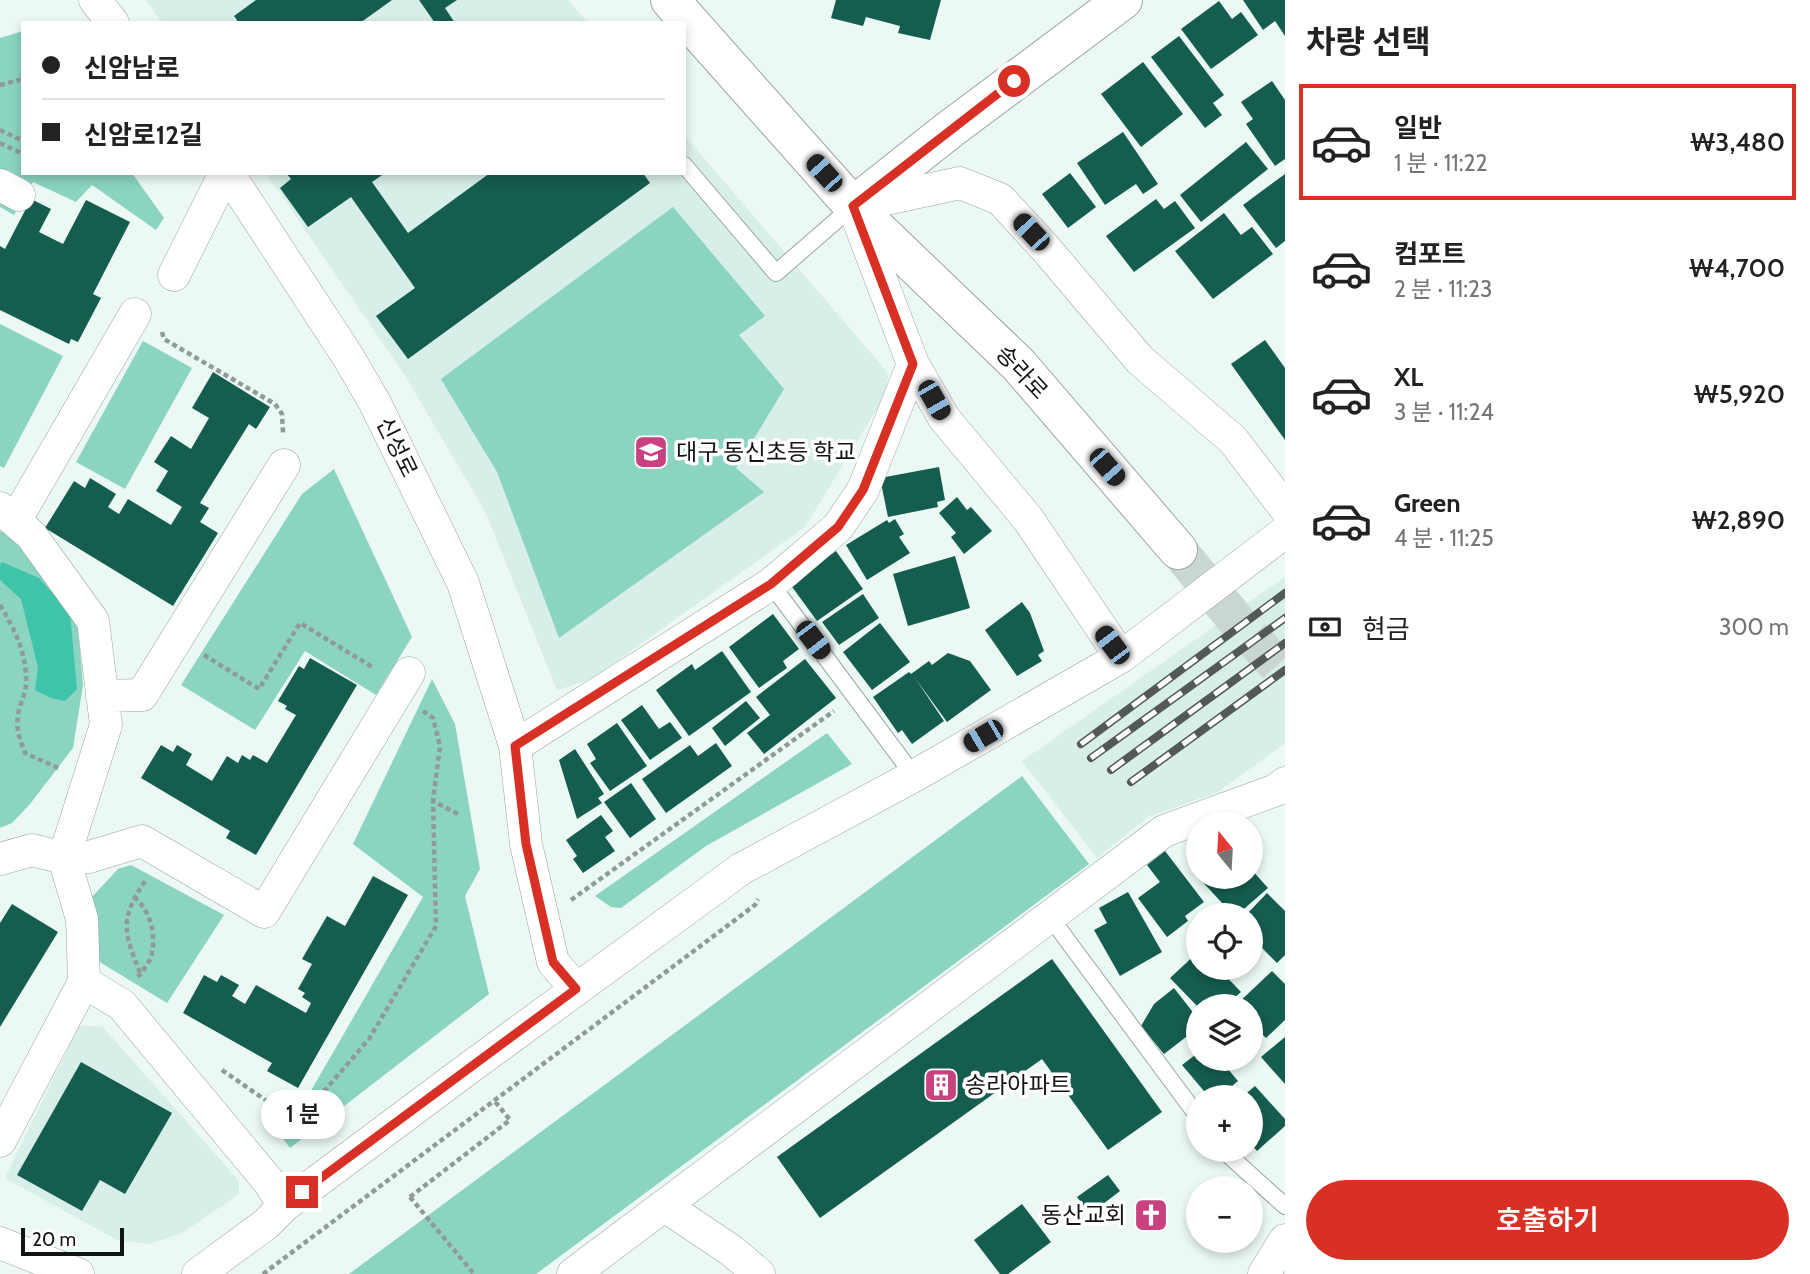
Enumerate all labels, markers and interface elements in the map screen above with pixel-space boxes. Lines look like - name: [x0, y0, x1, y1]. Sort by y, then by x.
- text: 차량 선택: [1306, 22, 1431, 61]
- text: 신암남로: [84, 52, 180, 84]
- route start: [998, 65, 1030, 97]
- icon: car: [1310, 111, 1373, 174]
- text: 일반: [1394, 112, 1442, 144]
- text: 신암로12길: [84, 119, 203, 151]
- text: ₩3,480: [1690, 126, 1785, 158]
- text: 1 분 · 11:22: [1394, 149, 1488, 177]
- car: [803, 150, 846, 196]
- car: [1009, 209, 1054, 255]
- icon: car: [1310, 237, 1373, 300]
- text: 컴포트: [1394, 238, 1466, 270]
- text: ₩4,700: [1689, 252, 1785, 284]
- text: 2 분 · 11:23: [1394, 275, 1493, 303]
- street label: 송라로: [990, 339, 1054, 405]
- text: XL: [1394, 361, 1423, 393]
- icon: car: [1310, 363, 1373, 426]
- car: [915, 377, 954, 423]
- text: ₩5,920: [1694, 378, 1785, 410]
- text: 3 분 · 11:24: [1394, 398, 1494, 426]
- street label: 신성로: [371, 412, 423, 482]
- school or university icon: 대구 동신초등 학교: [632, 433, 670, 471]
- place label: 대구 동신초등 학교: [676, 438, 856, 466]
- car: [1086, 444, 1129, 490]
- text: Green: [1394, 487, 1461, 519]
- icon: car: [1310, 489, 1373, 552]
- text: ₩2,890: [1692, 504, 1785, 536]
- text: 4 분 · 11:25: [1394, 524, 1494, 552]
- icon: cash: [1306, 608, 1344, 646]
- text: 현금: [1362, 613, 1410, 645]
- text: 300 m: [1719, 613, 1789, 641]
- car: [792, 617, 835, 663]
- car: [1091, 622, 1134, 668]
- car: [960, 716, 1007, 756]
- north arrow: [1186, 812, 1264, 889]
- map controls: [1186, 812, 1263, 1253]
- button: locate: [1186, 903, 1263, 980]
- button: layers: [1186, 994, 1263, 1071]
- building icon: 송라아파트: [922, 1066, 960, 1104]
- place label: 송라아파트: [965, 1071, 1071, 1099]
- button: +: [1186, 1085, 1263, 1162]
- callout: 1 분: [260, 1090, 344, 1140]
- text: 1 분: [286, 1100, 320, 1128]
- route end: [286, 1176, 318, 1208]
- button: −: [1186, 1176, 1263, 1253]
- button: 호출하기: [1306, 1180, 1789, 1260]
- church icon: 동산교회: [1132, 1196, 1170, 1234]
- place label: 동산교회: [1041, 1201, 1126, 1229]
- scale bar: [21, 1225, 124, 1257]
- text: 20 m: [32, 1228, 76, 1251]

